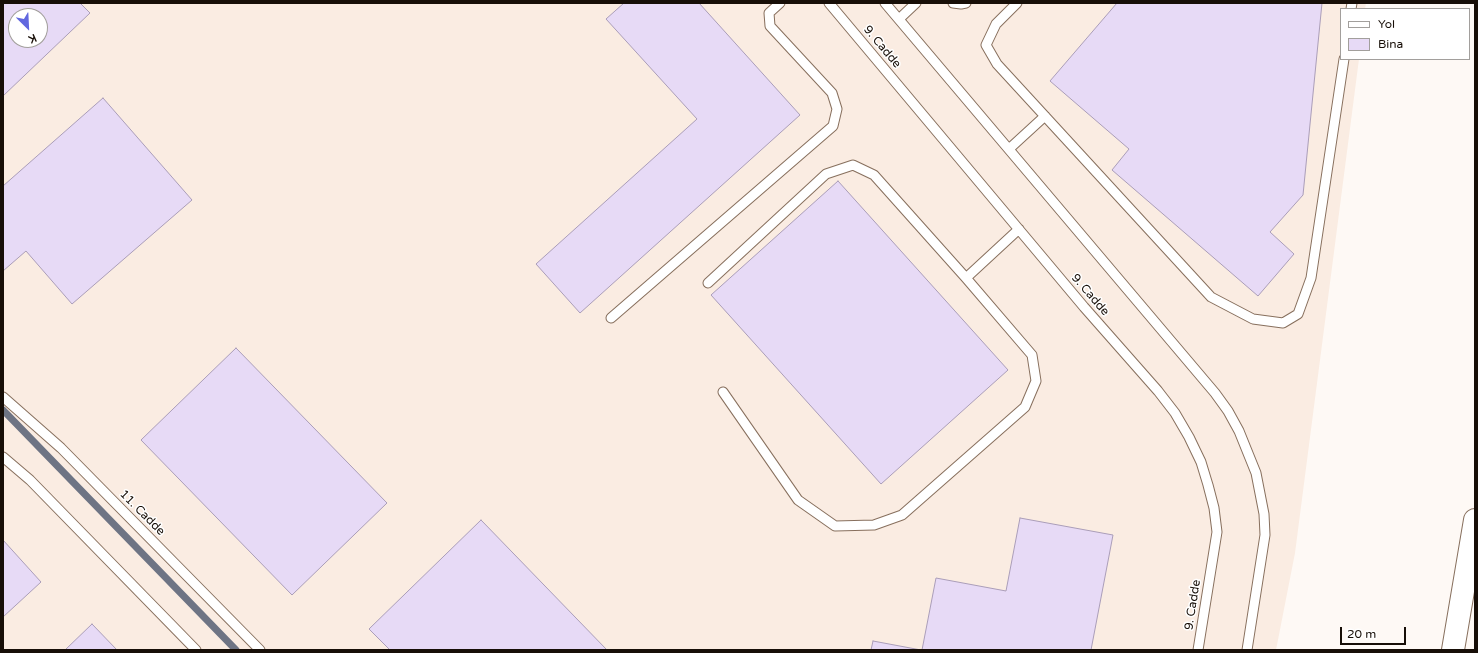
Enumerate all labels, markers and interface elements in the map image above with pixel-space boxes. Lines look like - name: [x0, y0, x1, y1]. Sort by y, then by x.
- north arrow: [8, 8, 48, 48]
- legend: [1340, 8, 1470, 60]
- text: Yol: [1378, 17, 1395, 31]
- street label: 9. Cadde: [860, 23, 904, 71]
- text: K: [27, 31, 39, 46]
- text: Bina: [1378, 37, 1403, 51]
- street label: 9. Cadde: [1068, 271, 1112, 319]
- street label: 11. Cadde: [116, 487, 168, 539]
- street label: 9. Cadde: [1182, 579, 1204, 631]
- scale bar: [1342, 619, 1408, 645]
- text: 20 m: [1347, 627, 1376, 641]

